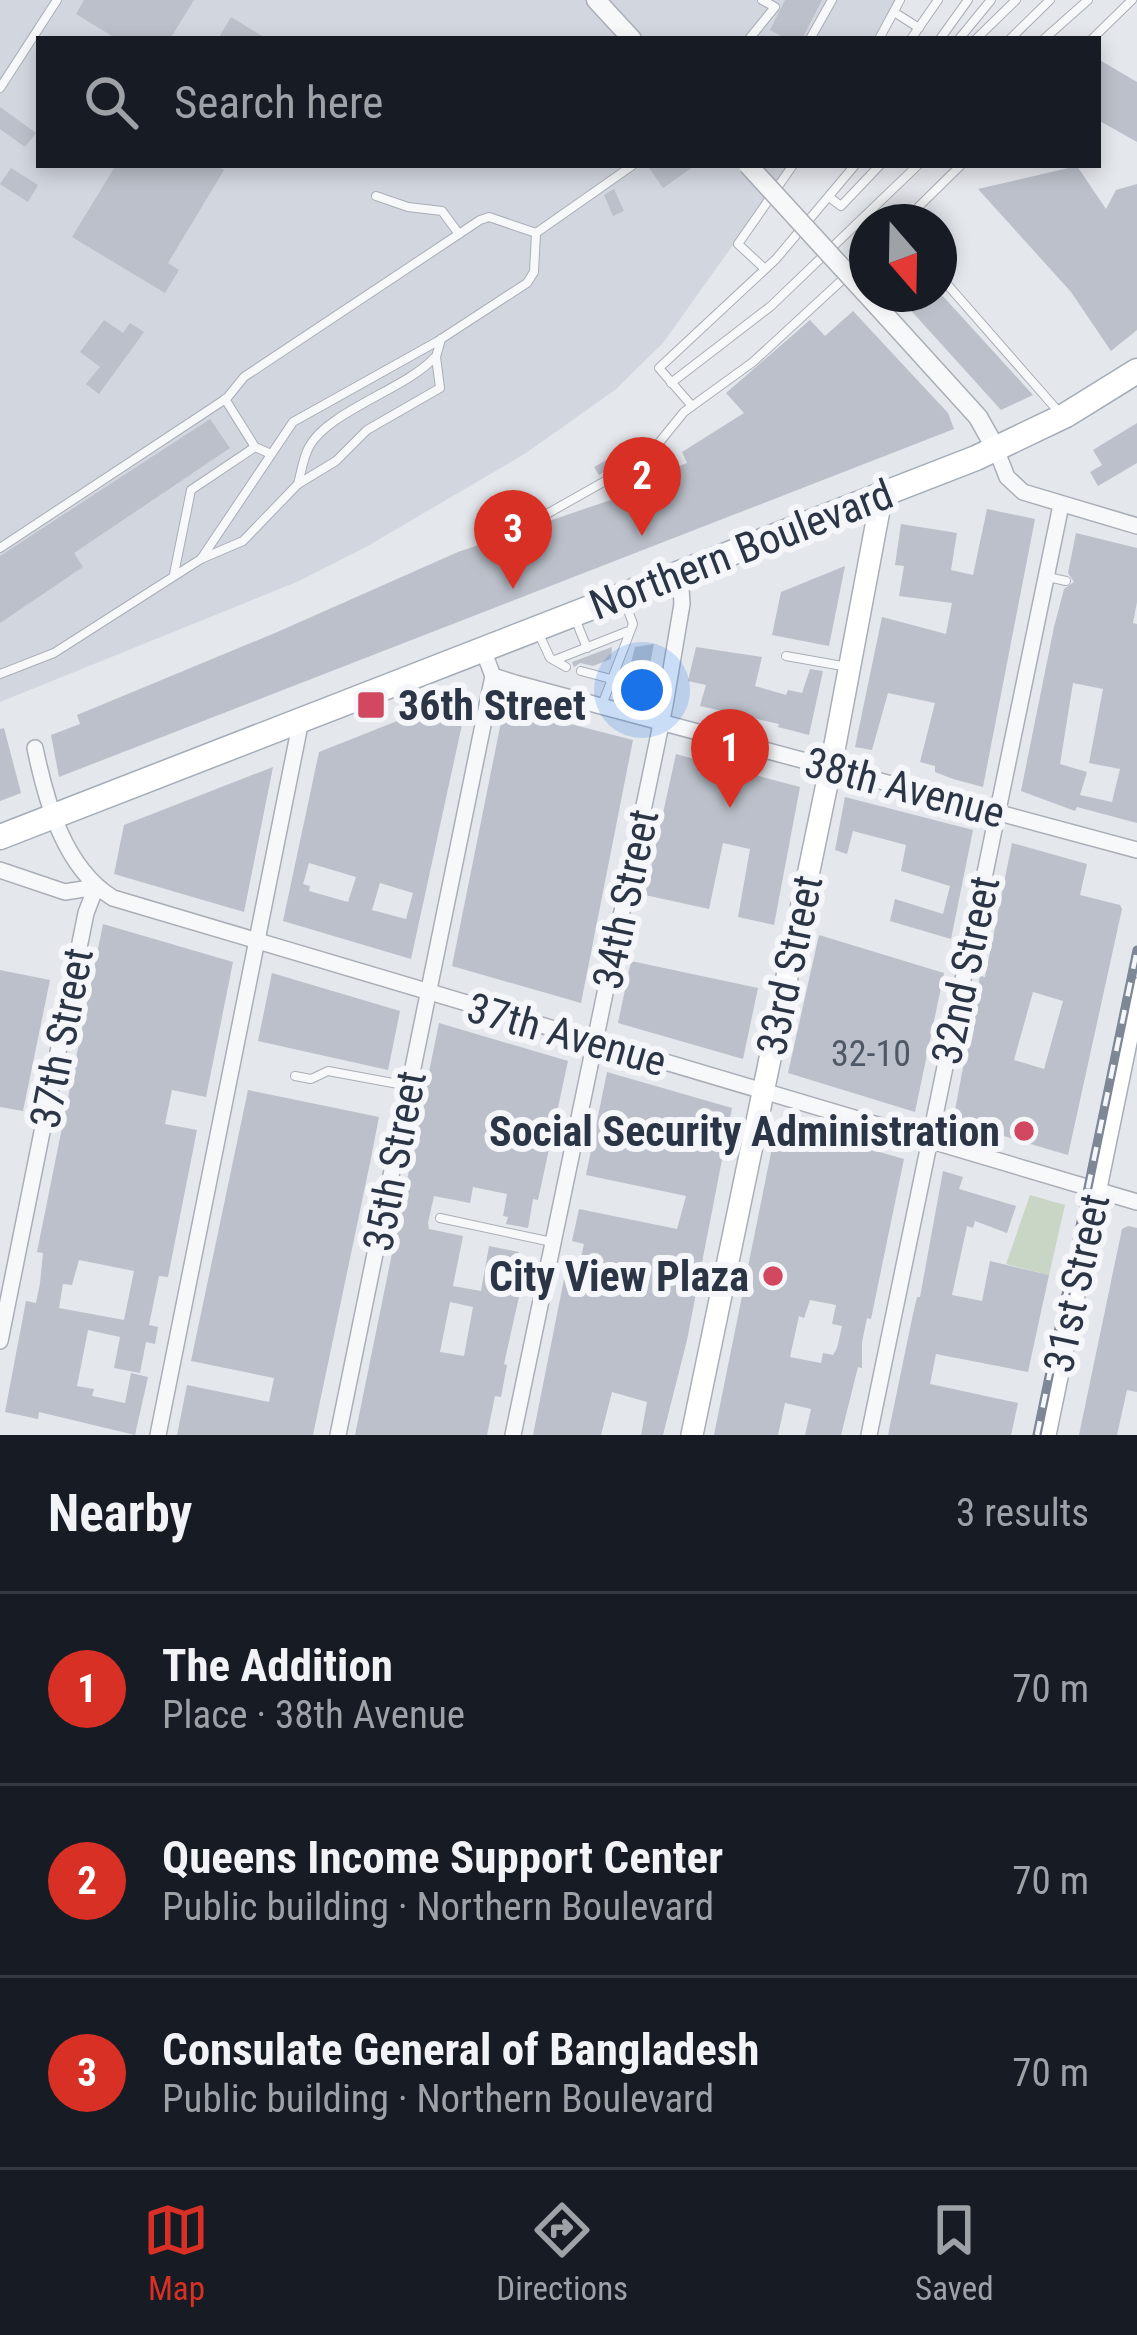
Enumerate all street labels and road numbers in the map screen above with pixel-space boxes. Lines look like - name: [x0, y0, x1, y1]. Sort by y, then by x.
- street label: Northern Boulevard: [583, 469, 900, 630]
- street label: 38th Avenue: [800, 737, 1010, 838]
- street label: 34th Street: [583, 805, 668, 993]
- street label: 33rd Street: [747, 871, 832, 1060]
- street label: 32nd Street: [922, 872, 1009, 1068]
- street label: 37th Street: [20, 944, 103, 1132]
- street label: 37th Avenue: [462, 983, 672, 1086]
- street label: 35th Street: [353, 1067, 436, 1255]
- street label: 31st Street: [1034, 1189, 1119, 1377]

